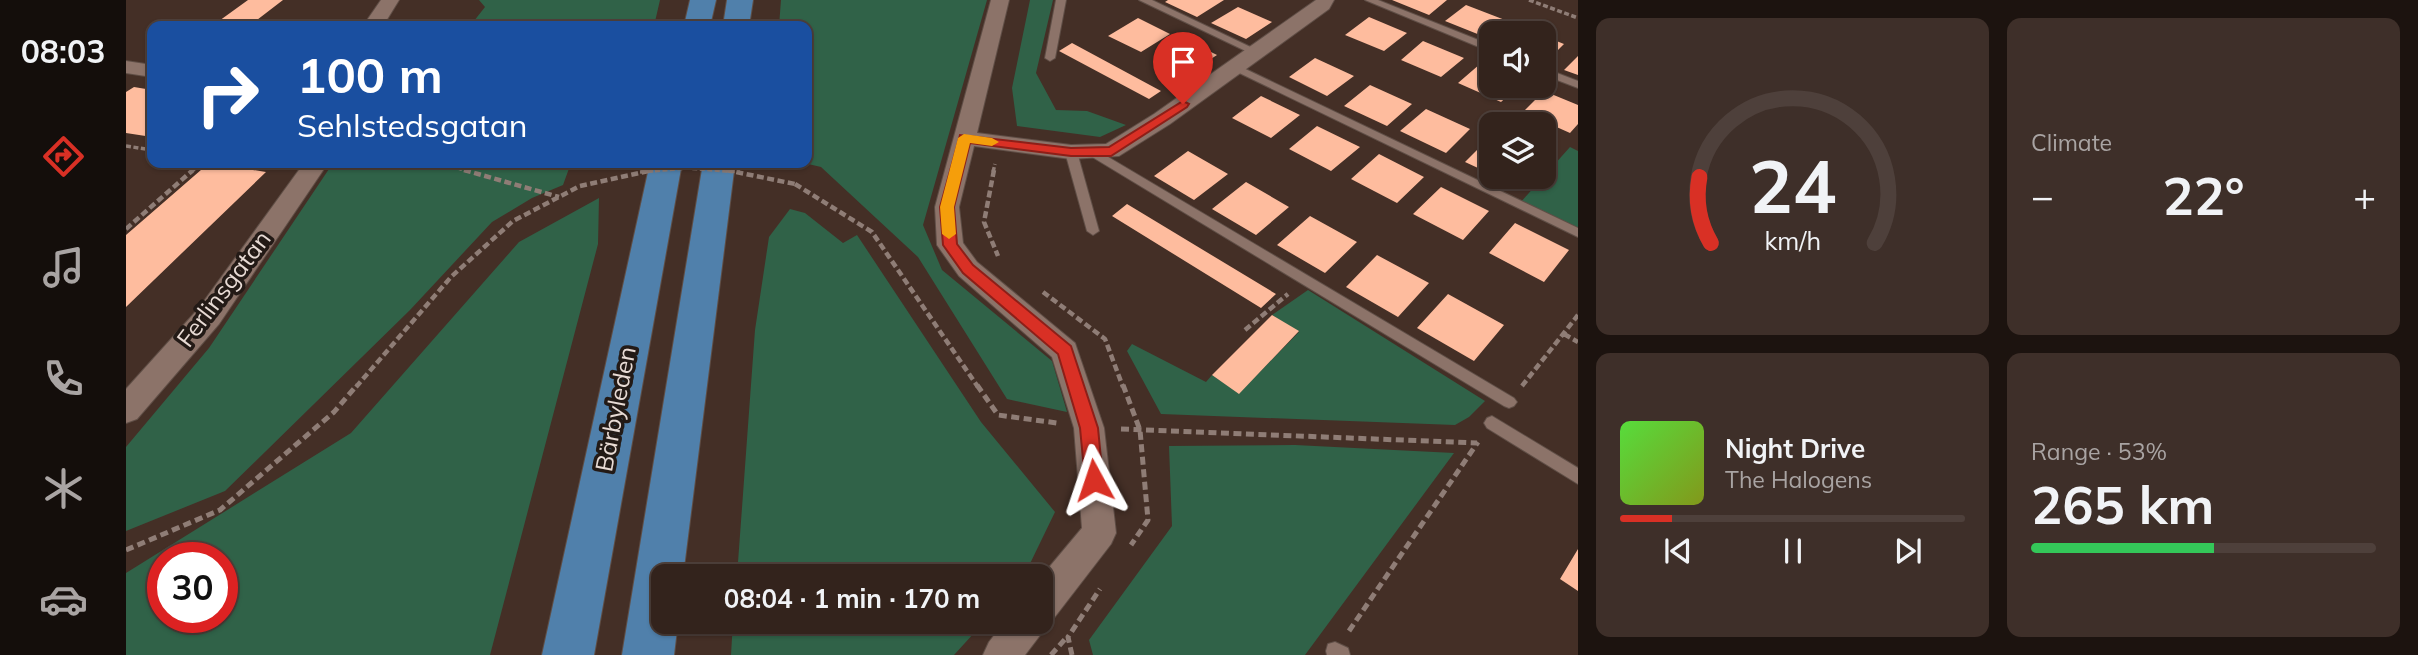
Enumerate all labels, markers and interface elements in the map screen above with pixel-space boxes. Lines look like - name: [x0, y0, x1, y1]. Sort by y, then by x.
- map controls: [1479, 21, 1556, 189]
- button: sound: [1479, 21, 1556, 98]
- text: 08:03: [21, 31, 105, 71]
- pin: [1153, 32, 1213, 104]
- icon: arrive: [1164, 43, 1202, 81]
- text: 100 m: [297, 44, 443, 105]
- icon: right: [182, 49, 273, 140]
- text: Sehlstedsgatan: [297, 105, 528, 145]
- button: layers: [1479, 112, 1556, 189]
- text: Climate: [2031, 128, 2112, 157]
- icon: directions: [39, 132, 88, 181]
- text: 24: [1749, 140, 1836, 231]
- text: 22°: [2162, 163, 2245, 228]
- text: −: [2031, 172, 2054, 220]
- text: +: [2353, 172, 2376, 220]
- street label: Ferlinsgatan: [170, 224, 277, 353]
- text: km/h: [1764, 224, 1821, 255]
- icon: music: [39, 243, 88, 292]
- street label: Bärbyleden: [588, 344, 642, 474]
- icon: phone: [39, 354, 88, 403]
- text: Night Drive: [1725, 432, 1865, 465]
- text: Range · 53%: [2031, 437, 2167, 466]
- position arrow: [1057, 443, 1131, 517]
- icon: climate: [39, 464, 88, 513]
- text: The Halogens: [1725, 465, 1872, 494]
- text: 265 km: [2031, 472, 2214, 537]
- icon: previous: [1659, 532, 1697, 570]
- icon: pause: [1774, 532, 1812, 570]
- icon: next: [1889, 532, 1927, 570]
- speed limit sign: 30: [147, 542, 238, 633]
- icon: car: [39, 575, 88, 624]
- text: 08:04 · 1 min · 170 m: [724, 582, 980, 615]

